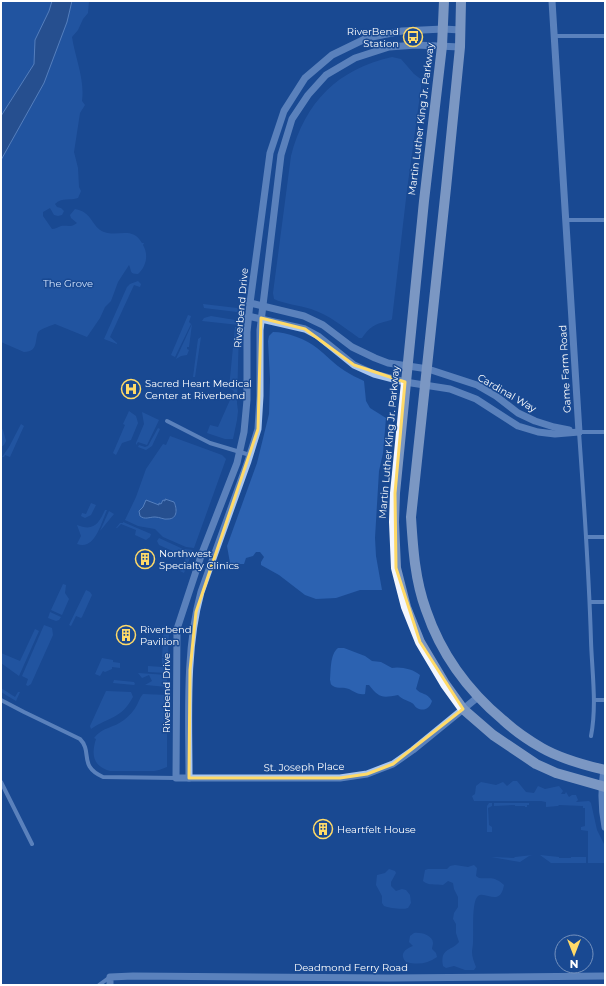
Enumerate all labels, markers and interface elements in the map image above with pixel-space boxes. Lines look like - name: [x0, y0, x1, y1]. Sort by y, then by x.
- place label: RiverBend Station: [347, 25, 399, 50]
- bus stop icon: RiverBend Station: [402, 26, 424, 48]
- street label: Martin Luther King Jr. Parkway: [405, 41, 437, 196]
- street label: Riverbend Drive: [231, 267, 251, 349]
- park label: The Grove: [43, 277, 93, 290]
- street label: Game Farm Road: [556, 325, 574, 413]
- street label: Martin Luther King Jr. Parkway: [376, 364, 402, 519]
- street label: Cardinal Way: [475, 371, 539, 415]
- place label: Sacred Heart Medical Center at Riverbend: [145, 377, 252, 402]
- hospital icon: Sacred Heart Medical Center at Riverbend: [120, 378, 142, 400]
- place label: Northwest Specialty Clinics: [159, 547, 239, 572]
- building icon: Northwest Specialty Clinics: [134, 548, 156, 570]
- place label: Riverbend Pavilion: [140, 623, 192, 648]
- building icon: Riverbend Pavilion: [115, 624, 137, 646]
- street label: Riverbend Drive: [160, 653, 173, 733]
- street label: St. Joseph Place: [264, 760, 344, 774]
- building icon: Heartfelt House: [312, 818, 334, 840]
- place label: Heartfelt House: [337, 823, 416, 836]
- north arrow: [554, 934, 594, 974]
- text: N: [570, 957, 578, 971]
- street label: Deadmond Ferry Road: [294, 961, 408, 974]

